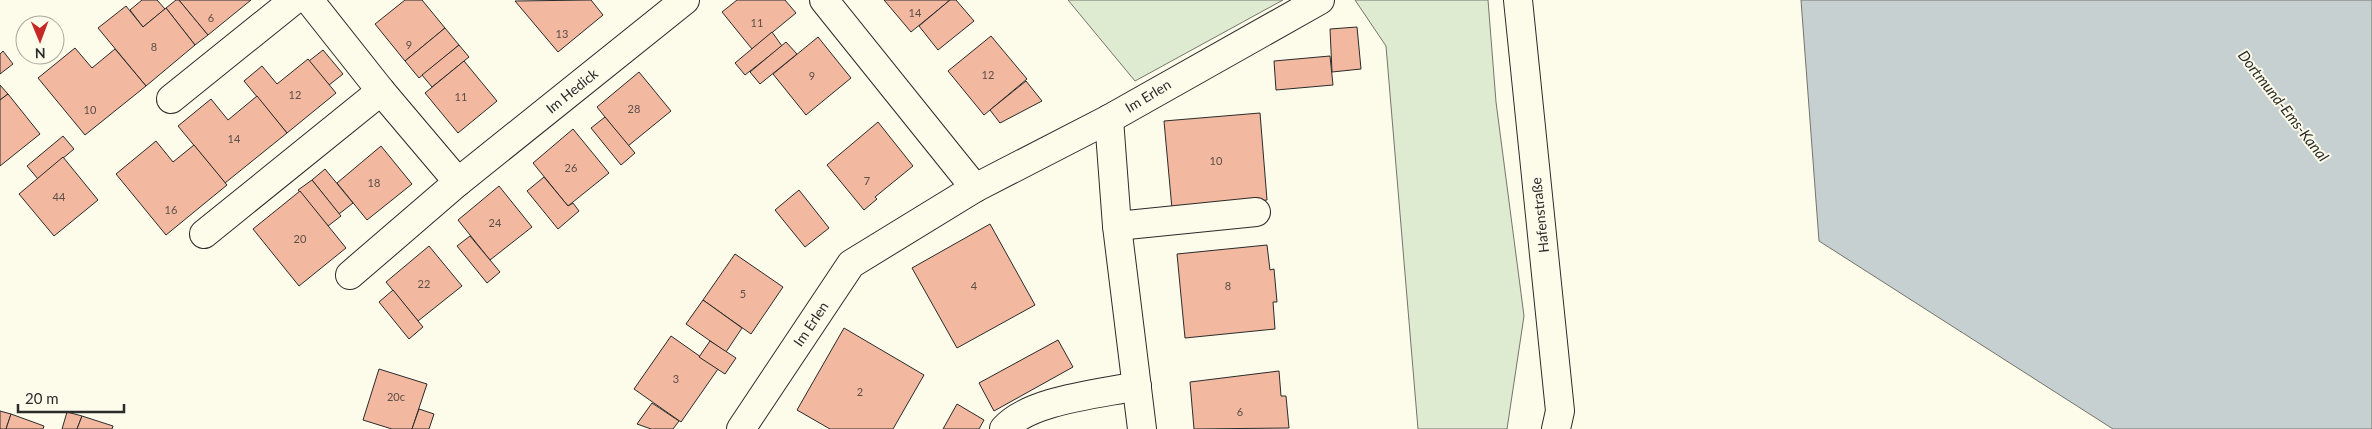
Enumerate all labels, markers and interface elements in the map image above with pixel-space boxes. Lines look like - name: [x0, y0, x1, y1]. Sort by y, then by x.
- house number: 14: [909, 6, 922, 19]
- house number: 6: [208, 11, 214, 24]
- north arrow: [15, 15, 65, 65]
- house number: 11: [751, 16, 763, 29]
- house number: 13: [556, 27, 568, 40]
- house number: 9: [406, 38, 412, 51]
- house number: 8: [151, 40, 157, 53]
- text: N: [35, 45, 46, 62]
- water label: Dortmund-Ems-Kanal: [2235, 46, 2333, 165]
- street label: Im Hedick: [542, 64, 602, 117]
- house number: 12: [982, 68, 994, 81]
- house number: 9: [809, 69, 815, 82]
- street label: Im Erlen: [1122, 75, 1174, 116]
- house number: 12: [289, 88, 301, 101]
- house number: 11: [455, 90, 467, 103]
- house number: 28: [628, 102, 640, 115]
- house number: 10: [84, 103, 97, 116]
- house number: 14: [228, 132, 241, 145]
- house number: 10: [1210, 154, 1223, 167]
- house number: 26: [565, 161, 577, 174]
- house number: 7: [864, 174, 870, 187]
- house number: 18: [368, 176, 380, 189]
- street label: Hafenstraße: [1527, 176, 1552, 254]
- house number: 44: [53, 190, 66, 203]
- house number: 16: [165, 203, 177, 216]
- house number: 24: [489, 216, 502, 229]
- house number: 20: [294, 232, 307, 245]
- house number: 22: [418, 277, 430, 290]
- house number: 4: [971, 279, 978, 292]
- house number: 8: [1225, 279, 1231, 292]
- house number: 5: [740, 287, 746, 300]
- street label: Im Erlen: [789, 298, 832, 349]
- house number: 3: [673, 372, 679, 385]
- scale bar: [18, 382, 124, 414]
- house number: 2: [857, 385, 863, 398]
- text: 20 m: [25, 389, 59, 407]
- house number: 20c: [387, 390, 405, 403]
- house number: 6: [1237, 405, 1243, 418]

